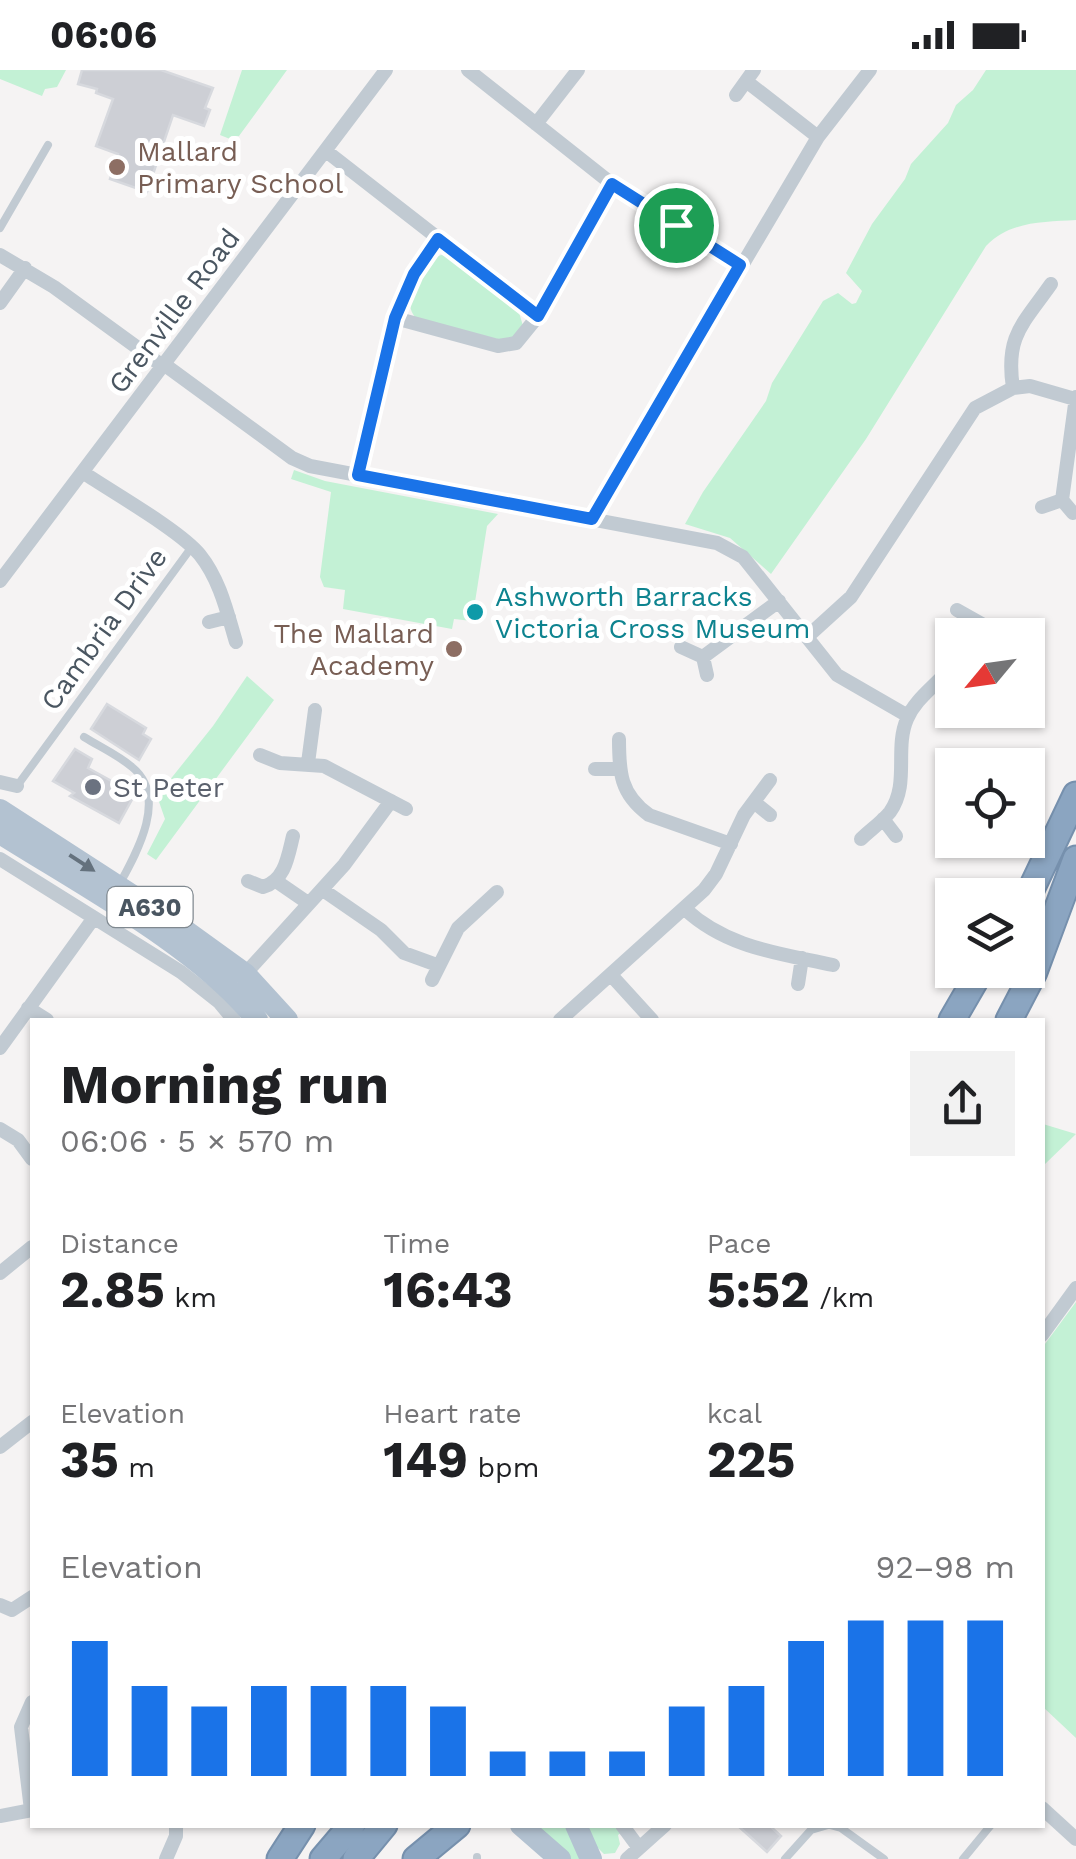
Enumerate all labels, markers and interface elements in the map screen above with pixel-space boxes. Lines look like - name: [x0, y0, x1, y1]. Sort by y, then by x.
- text: 06:06: [50, 13, 157, 57]
- place label: Mallard Primary School: [137, 135, 344, 200]
- marker: Mallard Primary School: [106, 156, 128, 178]
- pin: [634, 183, 719, 268]
- icon: arrive: [649, 198, 704, 253]
- street label: Grenville Road: [101, 222, 247, 400]
- street label: Cambria Drive: [34, 541, 174, 717]
- place label: Ashworth Barracks Victoria Cross Museum: [495, 580, 810, 645]
- marker: Ashworth Barracks Victoria Cross Museum: [464, 601, 486, 623]
- place label: The Mallard Academy: [274, 617, 435, 682]
- north arrow: [935, 618, 1045, 728]
- map controls: [935, 618, 1045, 988]
- marker: The Mallard Academy: [443, 638, 465, 660]
- button: locate: [935, 748, 1045, 858]
- place label: St Peter: [113, 771, 224, 804]
- marker: St Peter: [82, 776, 104, 798]
- one-way arrow: [68, 853, 96, 871]
- button: layers: [935, 878, 1045, 988]
- road number: A630: [108, 887, 192, 927]
- button: share: [910, 1051, 1015, 1156]
- text: Morning run: [60, 1052, 389, 1116]
- text: 06:06 · 5 × 570 m: [60, 1122, 334, 1160]
- text: Distance: [60, 1227, 179, 1260]
- text: Time: [383, 1227, 450, 1260]
- text: Pace: [707, 1227, 771, 1260]
- text: 2.85: [60, 1260, 165, 1319]
- text: 16:43: [383, 1260, 513, 1319]
- text: 5:52: [707, 1260, 810, 1319]
- text: km: [165, 1281, 217, 1314]
- text: /km: [810, 1281, 874, 1314]
- text: Elevation: [60, 1397, 185, 1430]
- text: Heart rate: [383, 1397, 522, 1430]
- text: kcal: [707, 1397, 762, 1430]
- text: 35: [60, 1430, 119, 1489]
- text: 149: [383, 1430, 468, 1489]
- text: 225: [707, 1430, 795, 1489]
- text: m: [119, 1451, 155, 1484]
- text: bpm: [468, 1451, 539, 1484]
- text: Elevation: [60, 1548, 203, 1586]
- text: 92–98 m: [876, 1548, 1015, 1586]

